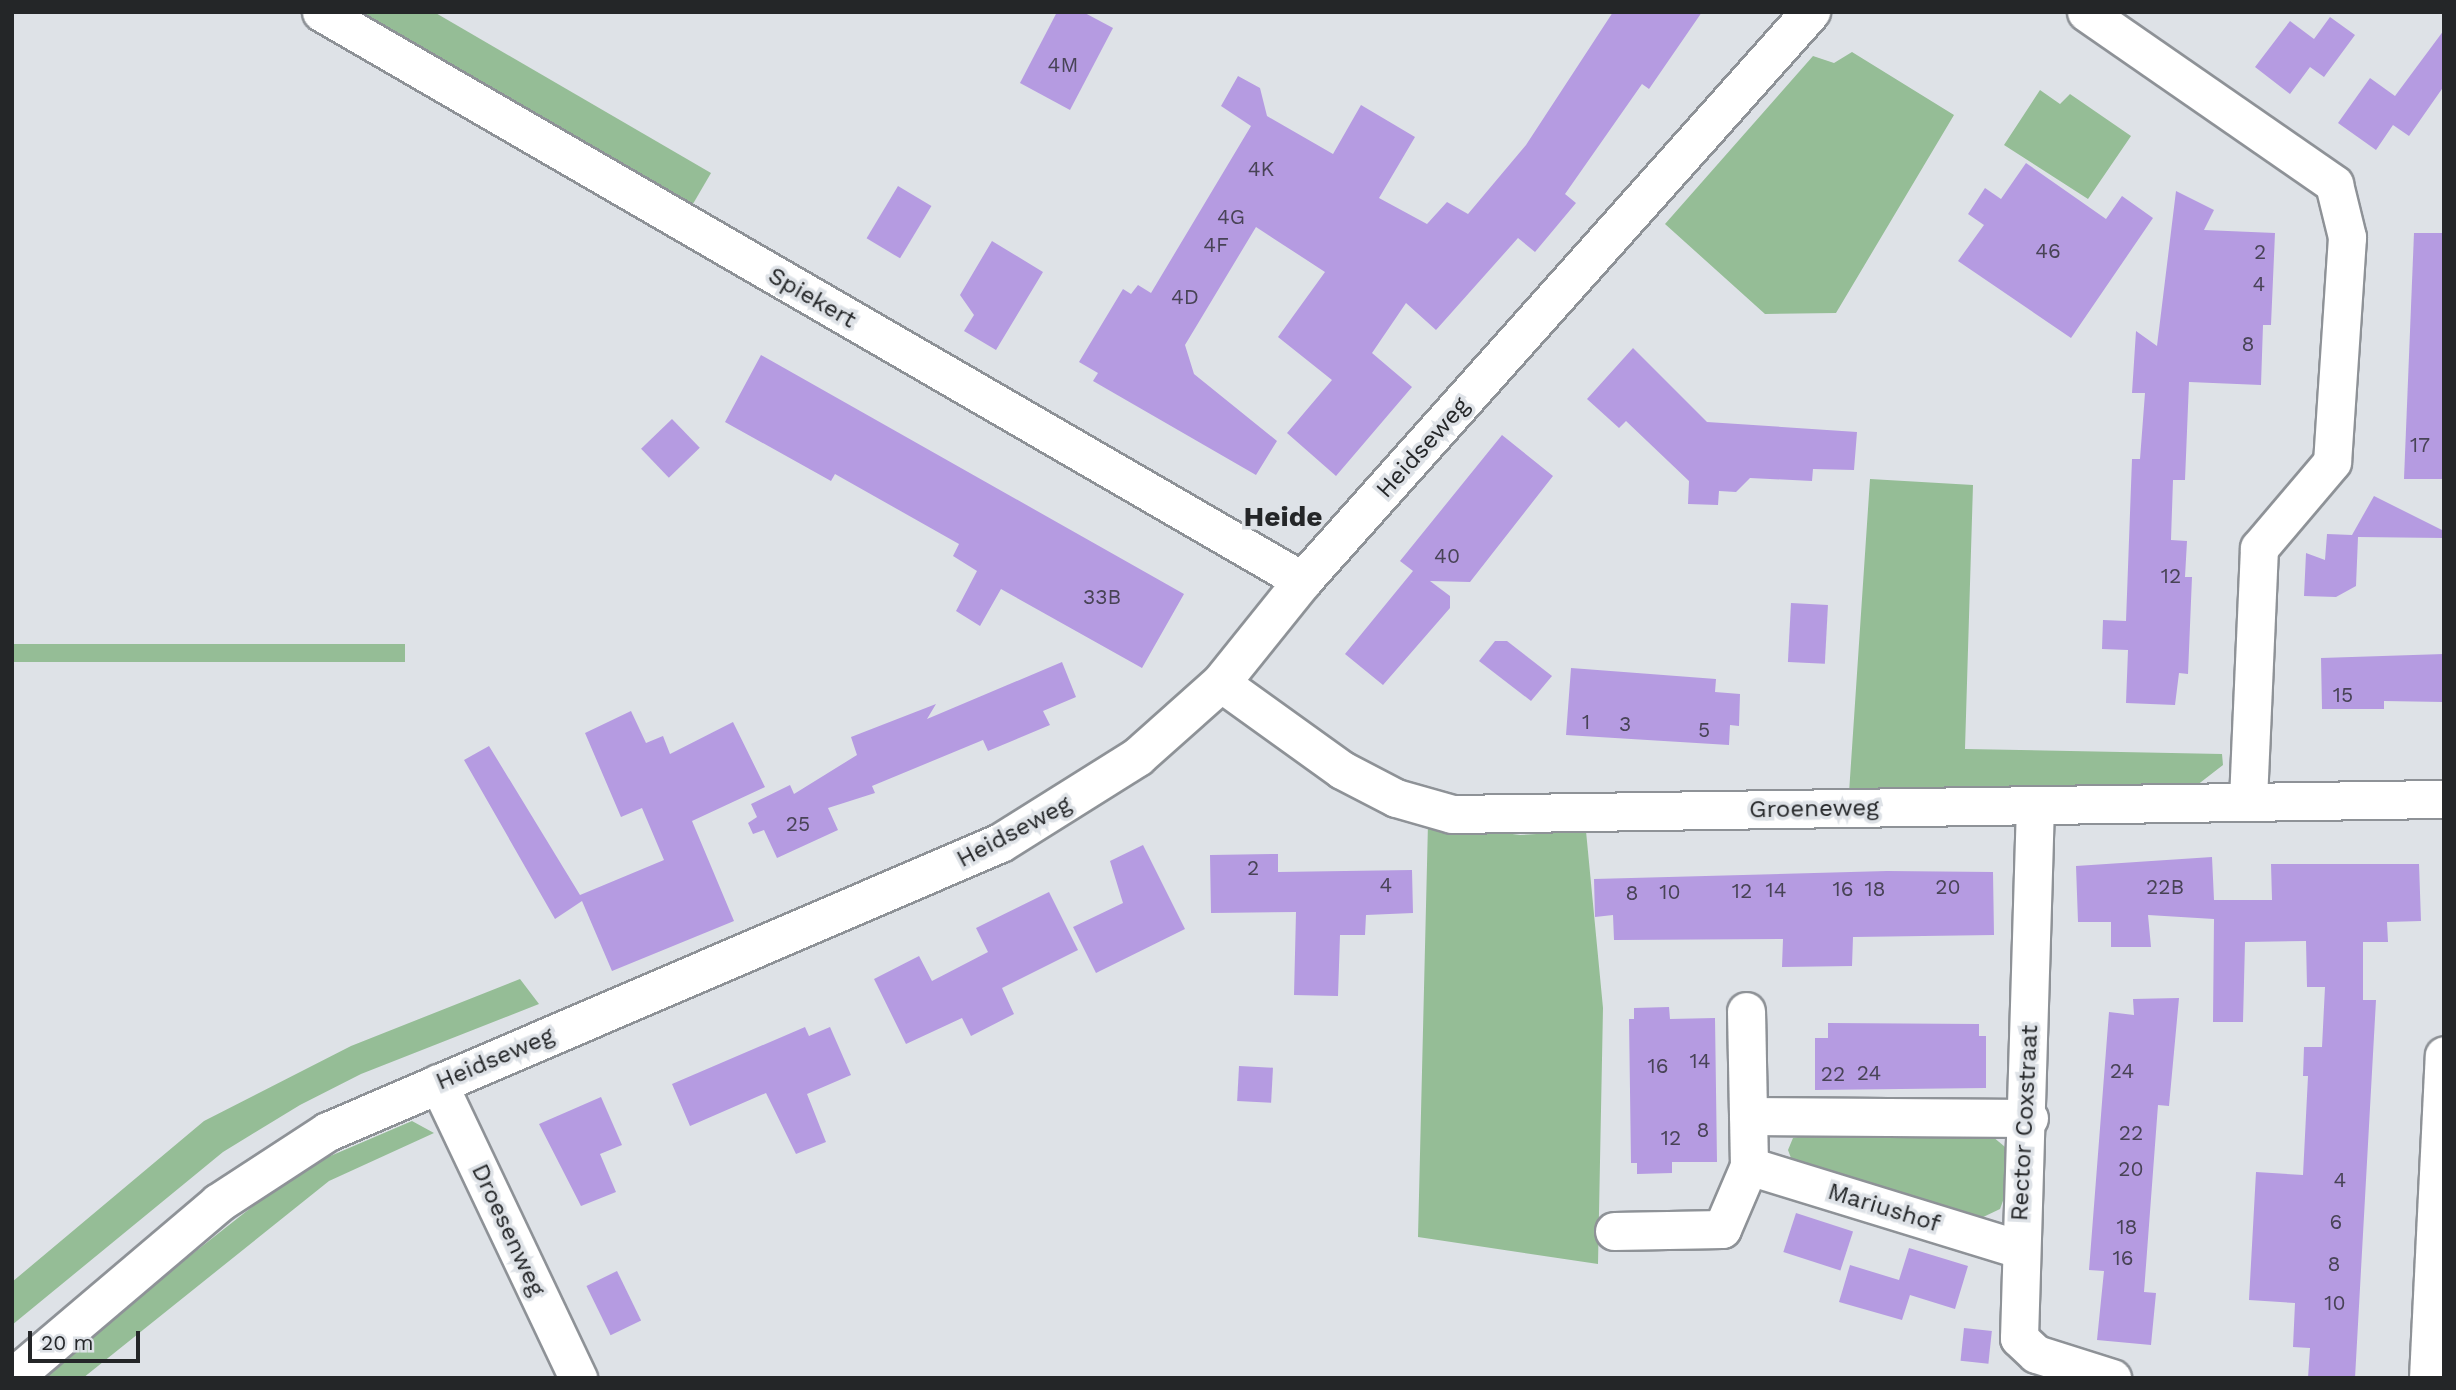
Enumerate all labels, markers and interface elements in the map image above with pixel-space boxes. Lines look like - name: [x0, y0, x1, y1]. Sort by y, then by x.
- house number: 4M: [1048, 52, 1078, 78]
- house number: 4K: [1248, 156, 1274, 182]
- house number: 4G: [1217, 204, 1245, 230]
- house number: 4F: [1203, 232, 1229, 258]
- house number: 46: [2035, 238, 2061, 264]
- house number: 2: [2254, 239, 2266, 265]
- street label: Spiekert: [763, 261, 861, 335]
- house number: 4: [2253, 271, 2265, 297]
- house number: 4D: [1171, 284, 1199, 310]
- house number: 8: [2242, 331, 2254, 357]
- street label: Heidseweg: [1370, 392, 1476, 504]
- house number: 17: [2410, 432, 2430, 458]
- district label: Heide: [1244, 500, 1322, 534]
- house number: 40: [1434, 543, 1460, 569]
- house number: 12: [2161, 563, 2181, 589]
- house number: 33B: [1083, 584, 1121, 610]
- house number: 15: [2333, 682, 2353, 708]
- house number: 1: [1582, 709, 1590, 735]
- house number: 3: [1619, 711, 1631, 737]
- house number: 5: [1698, 717, 1710, 743]
- street label: Heidseweg: [952, 790, 1076, 874]
- street label: Groeneweg: [1749, 793, 1879, 825]
- house number: 25: [786, 811, 810, 837]
- house number: 2: [1247, 855, 1259, 881]
- house number: 4: [1380, 872, 1392, 898]
- house number: 20: [1935, 874, 1961, 900]
- house number: 22B: [2146, 874, 2184, 900]
- house number: 16: [1833, 876, 1853, 902]
- house number: 18: [1864, 876, 1886, 902]
- house number: 14: [1765, 877, 1787, 903]
- house number: 12: [1732, 878, 1752, 904]
- house number: 10: [1659, 879, 1681, 905]
- house number: 8: [1626, 880, 1638, 906]
- street label: Heidseweg: [432, 1021, 558, 1097]
- street label: Rector Coxstraat: [2005, 1024, 2045, 1222]
- house number: 14: [1689, 1048, 1711, 1074]
- house number: 16: [1648, 1053, 1668, 1079]
- house number: 24: [2110, 1058, 2134, 1084]
- house number: 24: [1857, 1060, 1881, 1086]
- house number: 22: [1821, 1061, 1845, 1087]
- house number: 8: [1697, 1117, 1709, 1143]
- house number: 22: [2119, 1120, 2143, 1146]
- house number: 12: [1661, 1125, 1681, 1151]
- house number: 20: [2118, 1156, 2144, 1182]
- street label: Droesenweg: [465, 1159, 551, 1301]
- house number: 4: [2334, 1167, 2346, 1193]
- street label: Mariushof: [1824, 1177, 1944, 1239]
- house number: 6: [2330, 1209, 2342, 1235]
- house number: 18: [2116, 1214, 2138, 1240]
- house number: 16: [2113, 1245, 2133, 1271]
- house number: 8: [2328, 1251, 2340, 1277]
- house number: 10: [2324, 1290, 2346, 1316]
- scale bar: [32, 1316, 144, 1360]
- text: 20 m: [41, 1330, 93, 1355]

